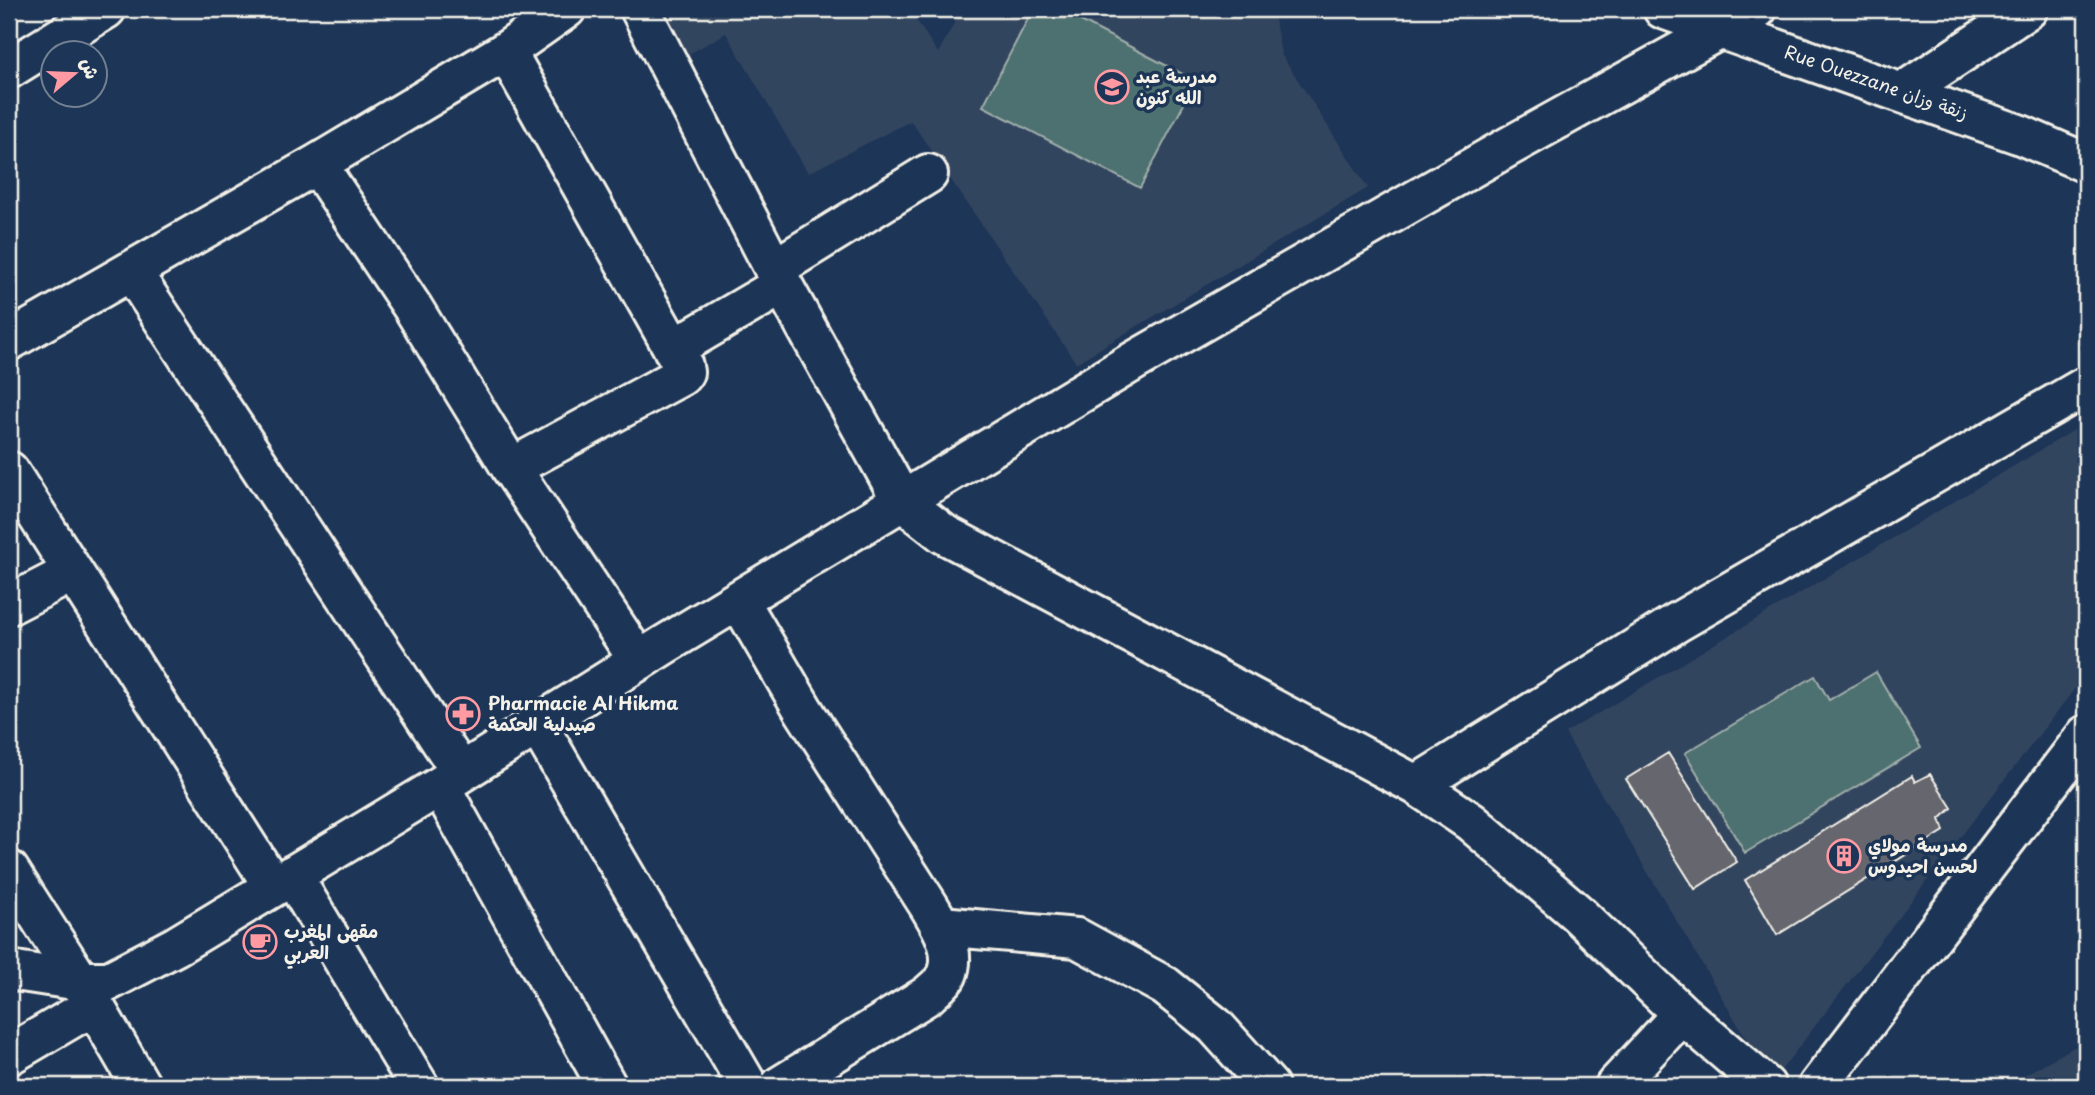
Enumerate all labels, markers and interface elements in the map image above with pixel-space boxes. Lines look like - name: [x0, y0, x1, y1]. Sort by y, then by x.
- north arrow: [38, 38, 108, 108]
- street label: Rue Ouezzane زنقة وزان: [1781, 38, 1972, 126]
- text: ش: [74, 54, 108, 83]
- place label: مدرسة عبد الله كنون: [1136, 62, 1217, 110]
- school or university icon: مدرسة عبد الله كنون: [1093, 68, 1131, 106]
- place label: Pharmacie Al Hikma صيدلية الحكمة: [488, 689, 678, 737]
- pharmacy icon: Pharmacie Al Hikma صيدلية الحكمة: [444, 695, 482, 733]
- place label: مدرسة مولاي لحسن احيدوس: [1868, 831, 1977, 879]
- building icon: مدرسة مولاي لحسن احيدوس: [1825, 837, 1863, 875]
- place label: مقهى المغرب العربي: [284, 917, 378, 969]
- cafe icon: مقهى المغرب العربي: [241, 923, 279, 961]

